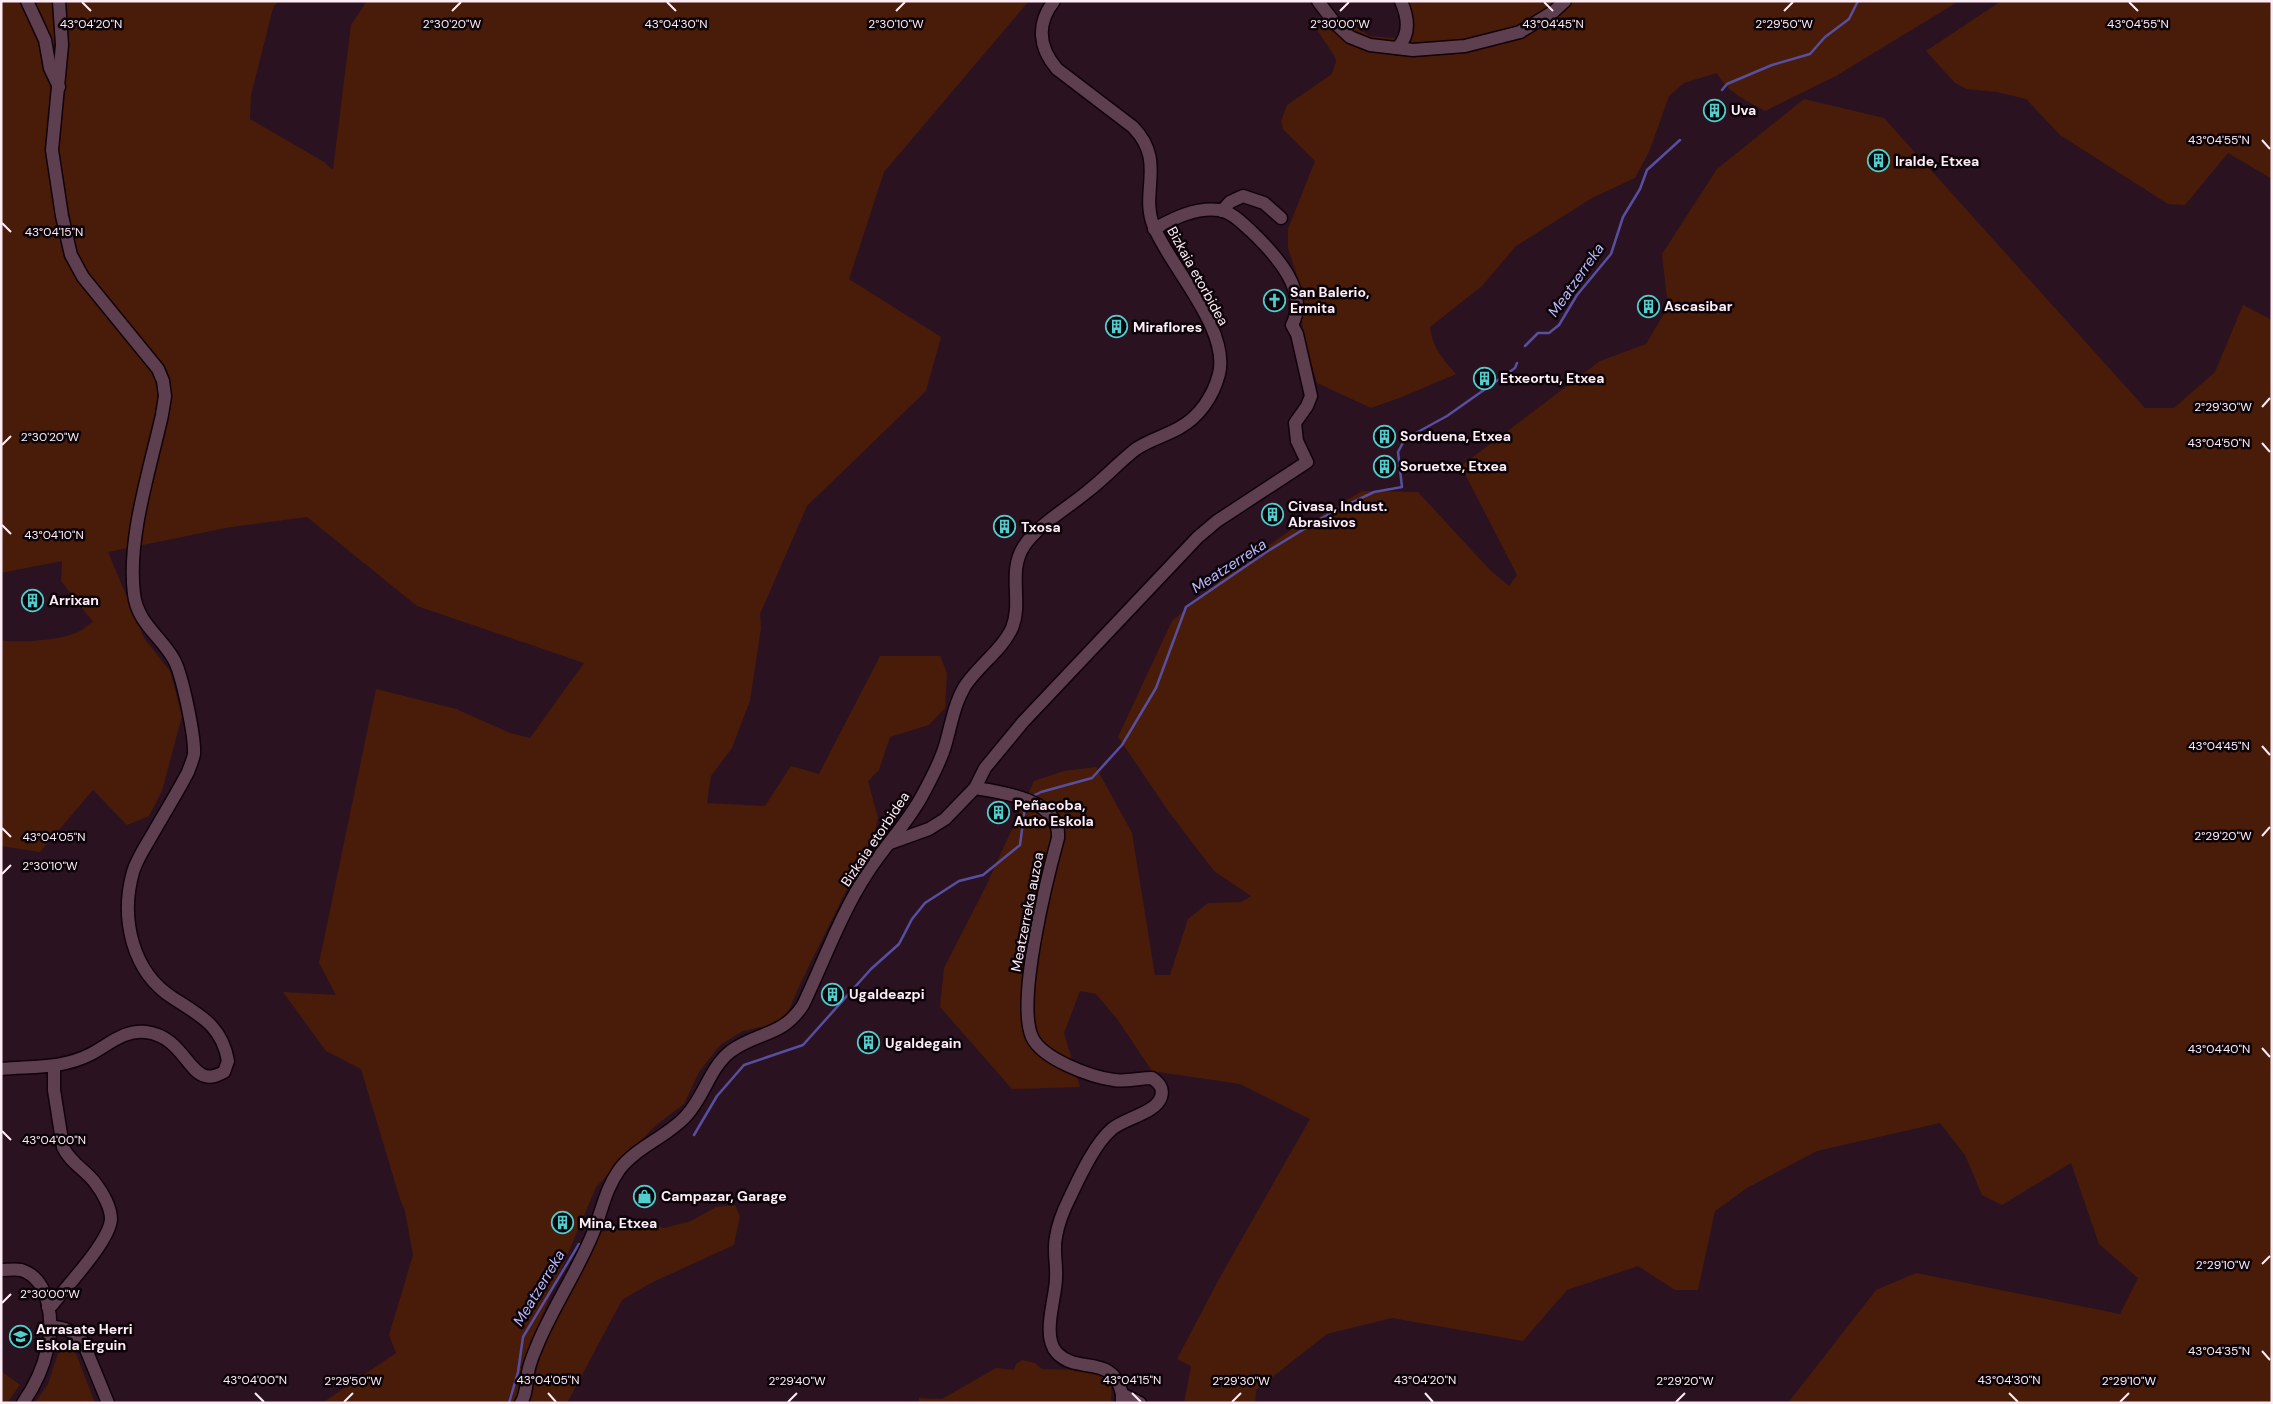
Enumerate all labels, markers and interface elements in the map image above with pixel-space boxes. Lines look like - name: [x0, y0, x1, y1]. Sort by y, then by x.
- text: 43°04'20"N: [60, 16, 122, 32]
- text: 2°30'20"W: [423, 16, 482, 32]
- text: 43°04'30"N: [645, 16, 707, 32]
- text: 2°30'10"W: [868, 16, 924, 32]
- text: 2°30'00"W: [1310, 16, 1370, 32]
- text: 43°04'45"N: [1522, 16, 1584, 32]
- text: 2°29'50"W: [1755, 16, 1813, 32]
- text: 43°04'55"N: [2107, 16, 2169, 32]
- building icon: Uva: [1703, 98, 1727, 122]
- place label: Uva: [1731, 101, 1756, 119]
- text: 43°04'55"N: [2188, 132, 2250, 148]
- building icon: Iralde, Etxea: [1867, 149, 1891, 173]
- place label: Iralde, Etxea: [1895, 152, 1979, 170]
- street label: Bizkaia etorbidea: [1163, 223, 1233, 329]
- text: 43°04'15"N: [25, 224, 83, 240]
- water label: Meatzerreka: [1543, 239, 1609, 321]
- place label: San Balerio, Ermita: [1290, 283, 1369, 317]
- church icon: San Balerio, Ermita: [1262, 288, 1286, 312]
- building icon: Ascasibar: [1636, 294, 1660, 318]
- place label: Ascasibar: [1664, 297, 1733, 315]
- building icon: Miraflores: [1105, 315, 1129, 339]
- place label: Miraflores: [1133, 318, 1202, 336]
- building icon: Etxeortu, Etxea: [1472, 366, 1496, 390]
- place label: Etxeortu, Etxea: [1500, 369, 1604, 387]
- text: 2°29'30"W: [2194, 399, 2252, 415]
- building icon: Sorduena, Etxea: [1372, 424, 1396, 448]
- place label: Sorduena, Etxea: [1400, 427, 1511, 445]
- text: 2°30'20"W: [21, 429, 80, 445]
- text: 43°04'50"N: [2188, 435, 2250, 451]
- building icon: Soruetxe, Etxea: [1372, 454, 1396, 478]
- place label: Soruetxe, Etxea: [1400, 457, 1507, 475]
- place label: Civasa, Indust. Abrasivos: [1288, 497, 1387, 531]
- building icon: Civasa, Indust. Abrasivos: [1260, 502, 1284, 526]
- building icon: Txosa: [993, 515, 1017, 539]
- place label: Txosa: [1021, 518, 1061, 536]
- text: 43°04'10"N: [24, 527, 84, 543]
- water label: Meatzerreka: [1188, 534, 1270, 598]
- building icon: Arrixan: [21, 588, 45, 612]
- place label: Arrixan: [49, 591, 99, 609]
- text: 43°04'45"N: [2188, 738, 2250, 754]
- street label: Bizkaia etorbidea: [837, 788, 913, 890]
- place label: Peñacoba, Auto Eskola: [1014, 796, 1094, 830]
- building icon: Peñacoba, Auto Eskola: [986, 801, 1010, 825]
- text: 2°29'20"W: [2194, 828, 2252, 844]
- text: 43°04'05"N: [22, 829, 86, 845]
- street label: Meatzerreka auzoa: [1007, 851, 1047, 973]
- text: 2°30'10"W: [22, 858, 78, 874]
- building icon: Ugaldeazpi: [821, 982, 845, 1006]
- place label: Ugaldeazpi: [849, 985, 925, 1003]
- building icon: Ugaldegain: [857, 1031, 881, 1055]
- place label: Ugaldegain: [885, 1034, 961, 1052]
- text: 43°04'40"N: [2188, 1041, 2250, 1057]
- text: 43°04'00"N: [22, 1132, 86, 1148]
- shop icon: Campazar, Garage: [633, 1184, 657, 1208]
- place label: Campazar, Garage: [661, 1187, 787, 1205]
- building icon: Mina, Etxea: [551, 1211, 575, 1235]
- place label: Mina, Etxea: [579, 1214, 657, 1232]
- water label: Meatzerreka: [508, 1246, 570, 1330]
- text: 2°29'10"W: [2196, 1257, 2251, 1273]
- text: 2°30'00"W: [20, 1286, 80, 1302]
- place label: Arrasate Herri Eskola Erguin: [36, 1320, 133, 1354]
- school or university icon: Arrasate Herri Eskola Erguin: [8, 1325, 32, 1349]
- text: 43°04'35"N: [2188, 1343, 2250, 1359]
- text: 43°04'00"N: [223, 1372, 287, 1388]
- text: 43°04'05"N: [516, 1372, 580, 1388]
- text: 43°04'15"N: [1103, 1372, 1161, 1388]
- text: 43°04'20"N: [1394, 1372, 1456, 1388]
- text: 43°04'30"N: [1978, 1372, 2040, 1388]
- text: 2°29'50"W: [324, 1373, 382, 1389]
- text: 2°29'40"W: [768, 1373, 826, 1389]
- text: 2°29'30"W: [1212, 1373, 1270, 1389]
- text: 2°29'20"W: [1656, 1373, 1714, 1389]
- text: 2°29'10"W: [2102, 1373, 2157, 1389]

